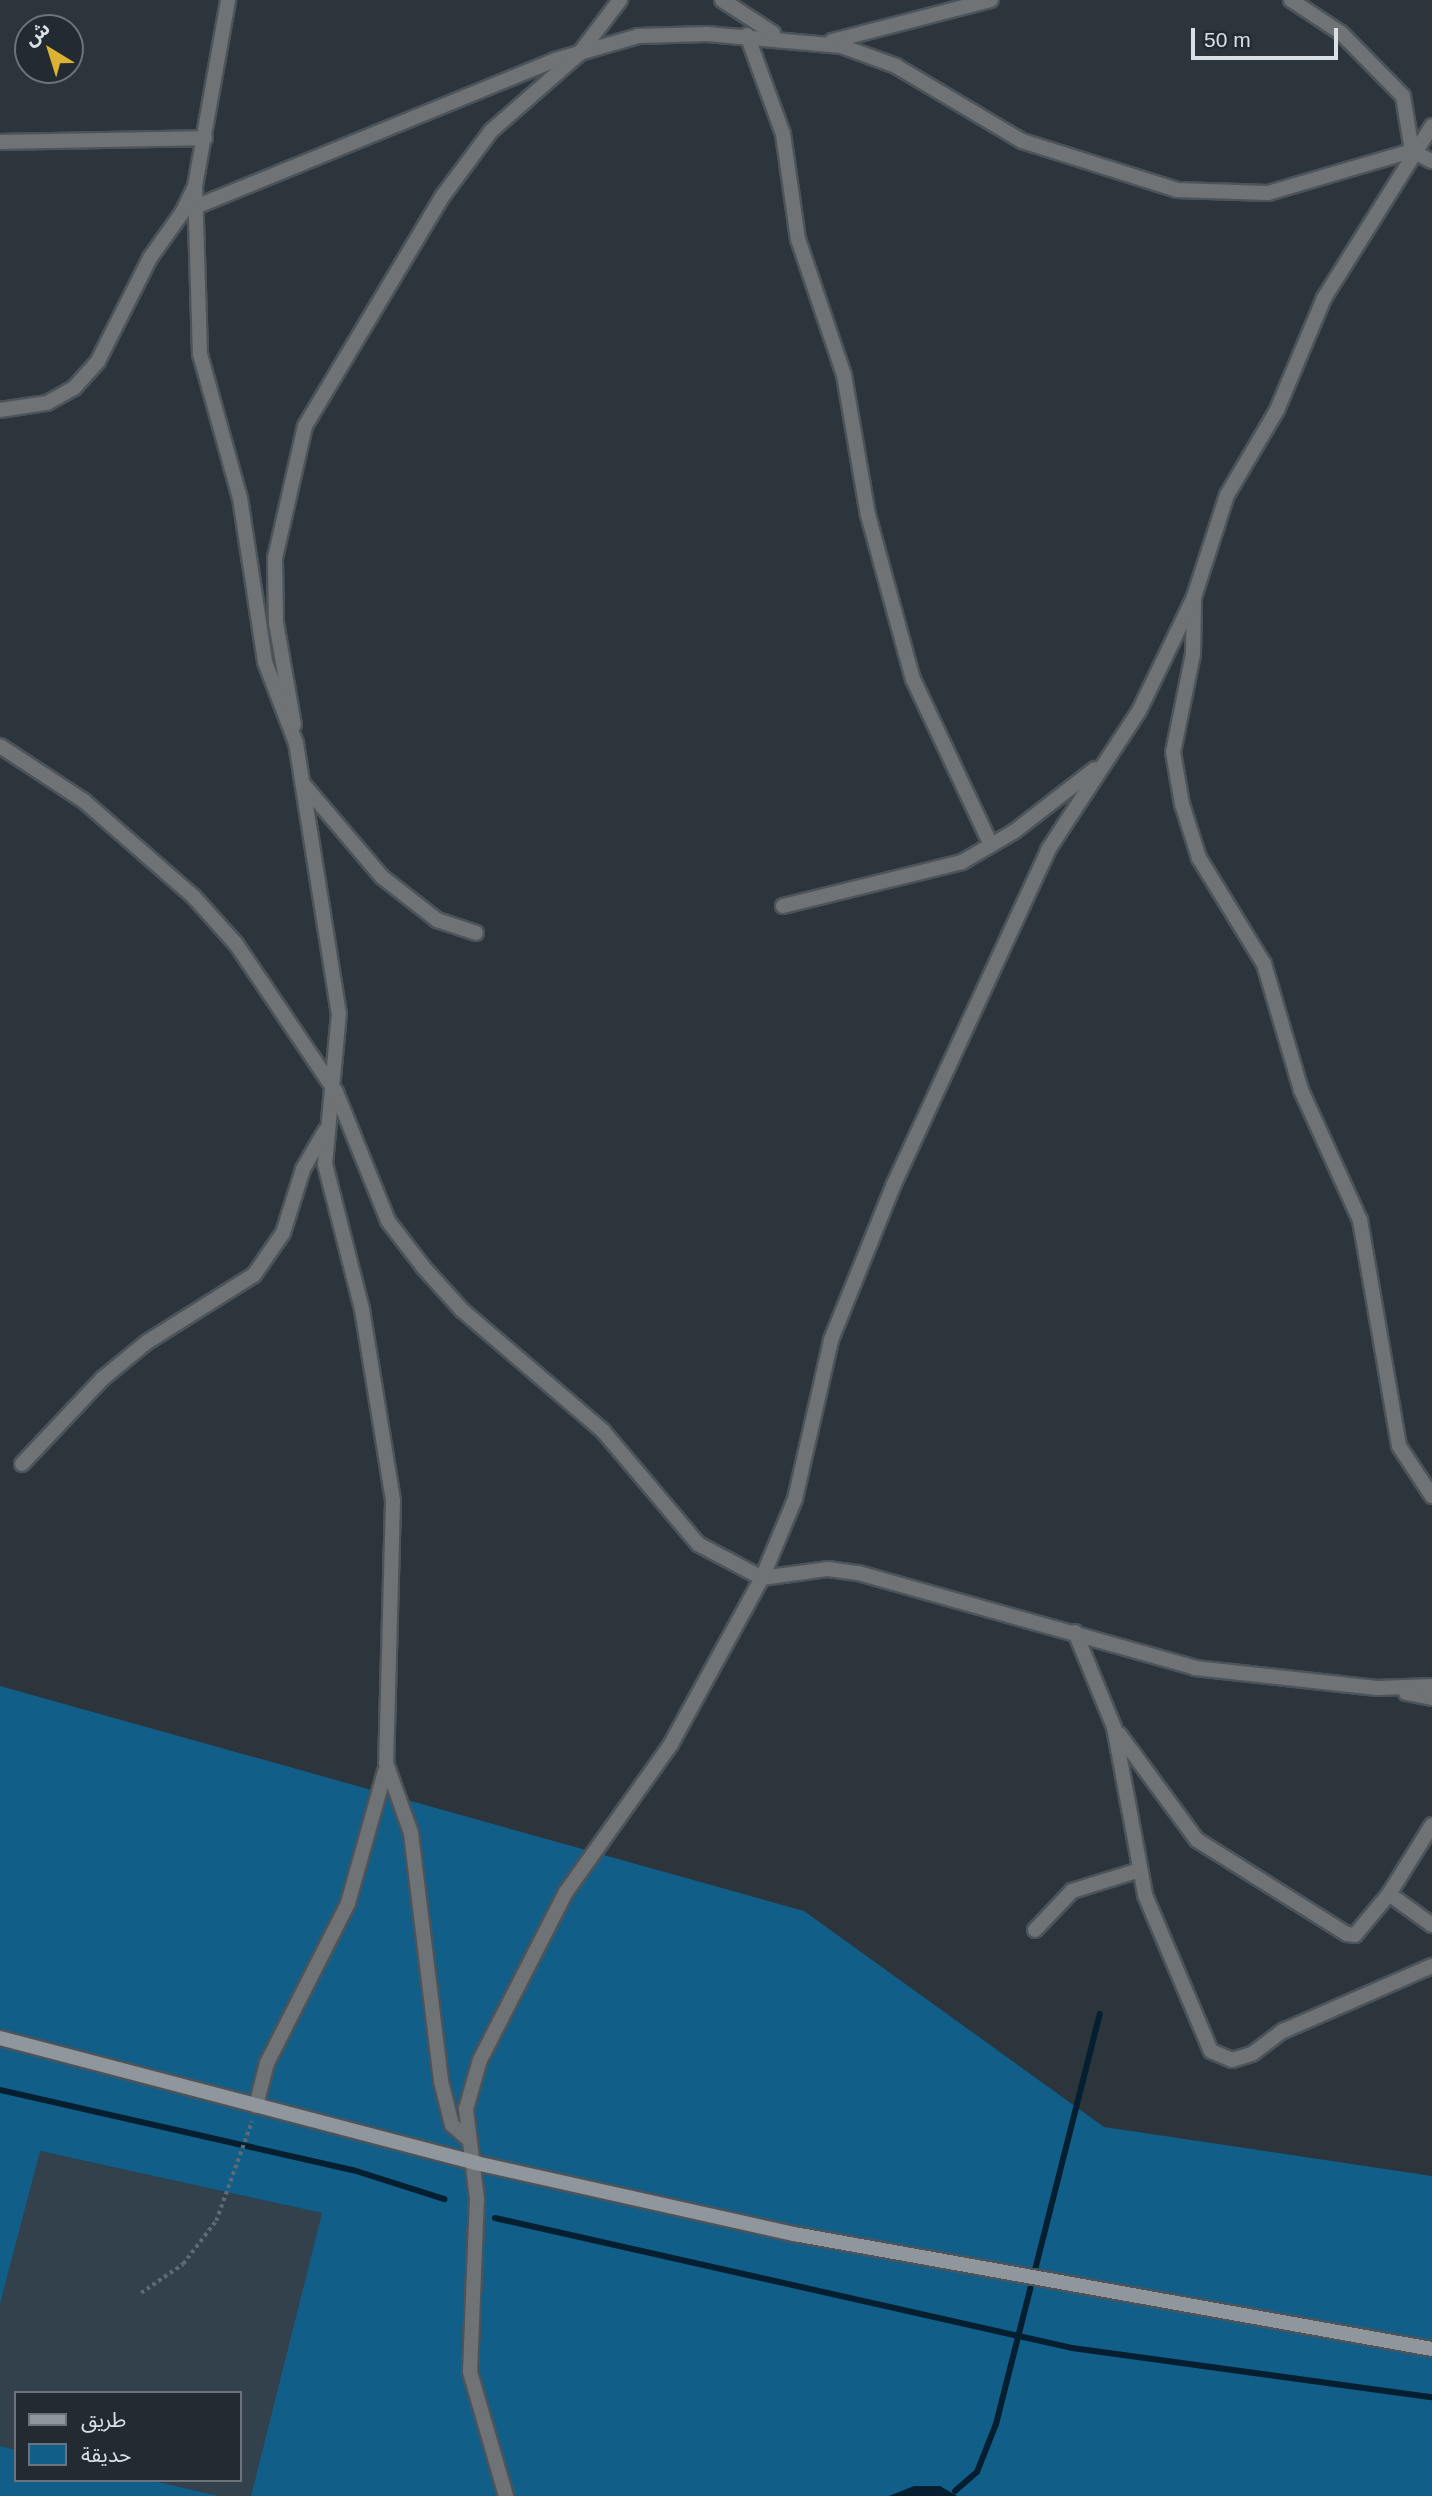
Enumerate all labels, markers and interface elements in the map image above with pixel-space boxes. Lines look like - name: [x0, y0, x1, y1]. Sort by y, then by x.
- north arrow: [14, 14, 84, 84]
- scale bar: [1194, 14, 1341, 58]
- text: ش: [20, 17, 54, 50]
- text: 50 m: [1204, 28, 1251, 51]
- legend: [14, 2391, 242, 2482]
- text: طريق: [81, 2408, 126, 2431]
- text: حديقة: [81, 2443, 131, 2466]

